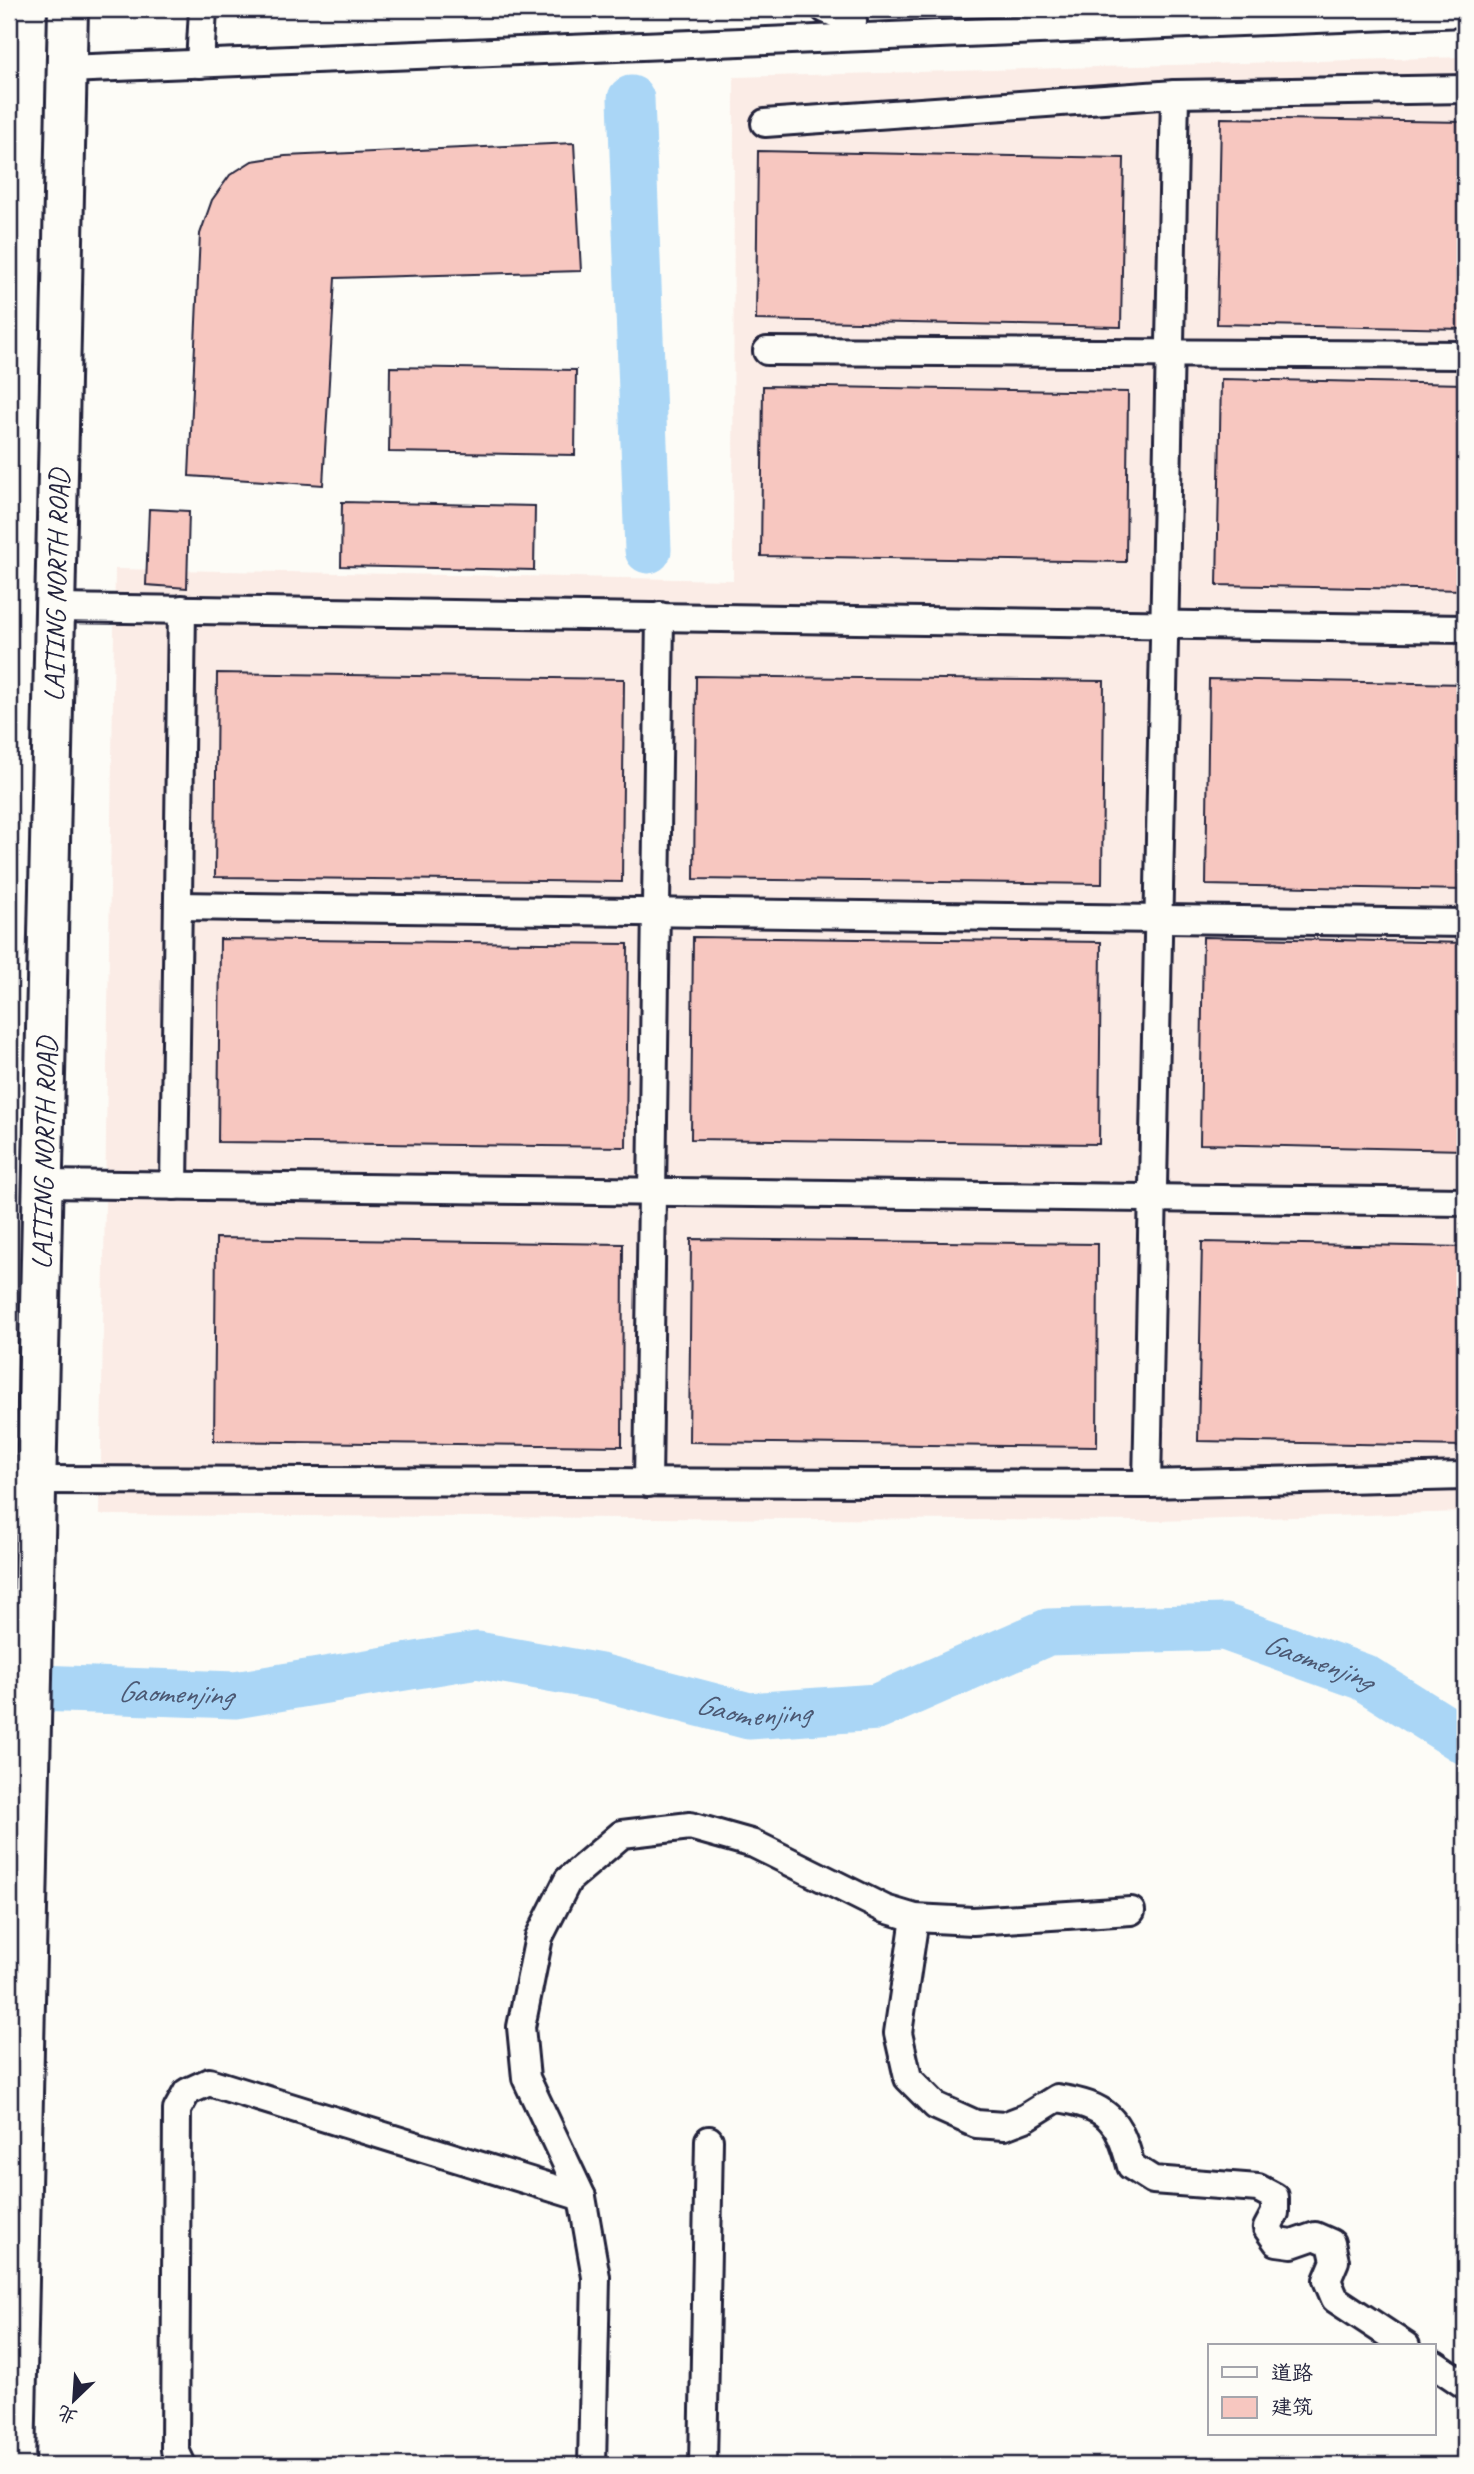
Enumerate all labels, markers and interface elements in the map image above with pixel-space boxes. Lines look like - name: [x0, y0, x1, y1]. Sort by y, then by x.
- street label: LAITING NORTH ROAD: [36, 466, 76, 702]
- street label: LAITING NORTH ROAD: [23, 1034, 63, 1270]
- water label: Gaomenjing: [1258, 1624, 1385, 1701]
- water label: Gaomenjing: [117, 1672, 237, 1714]
- water label: Gaomenjing: [692, 1684, 815, 1736]
- legend: [1208, 2344, 1436, 2436]
- text: 道路: [1271, 2360, 1313, 2386]
- north arrow: [38, 2366, 108, 2436]
- text: 建筑: [1271, 2394, 1313, 2420]
- text: 北: [54, 2400, 81, 2429]

